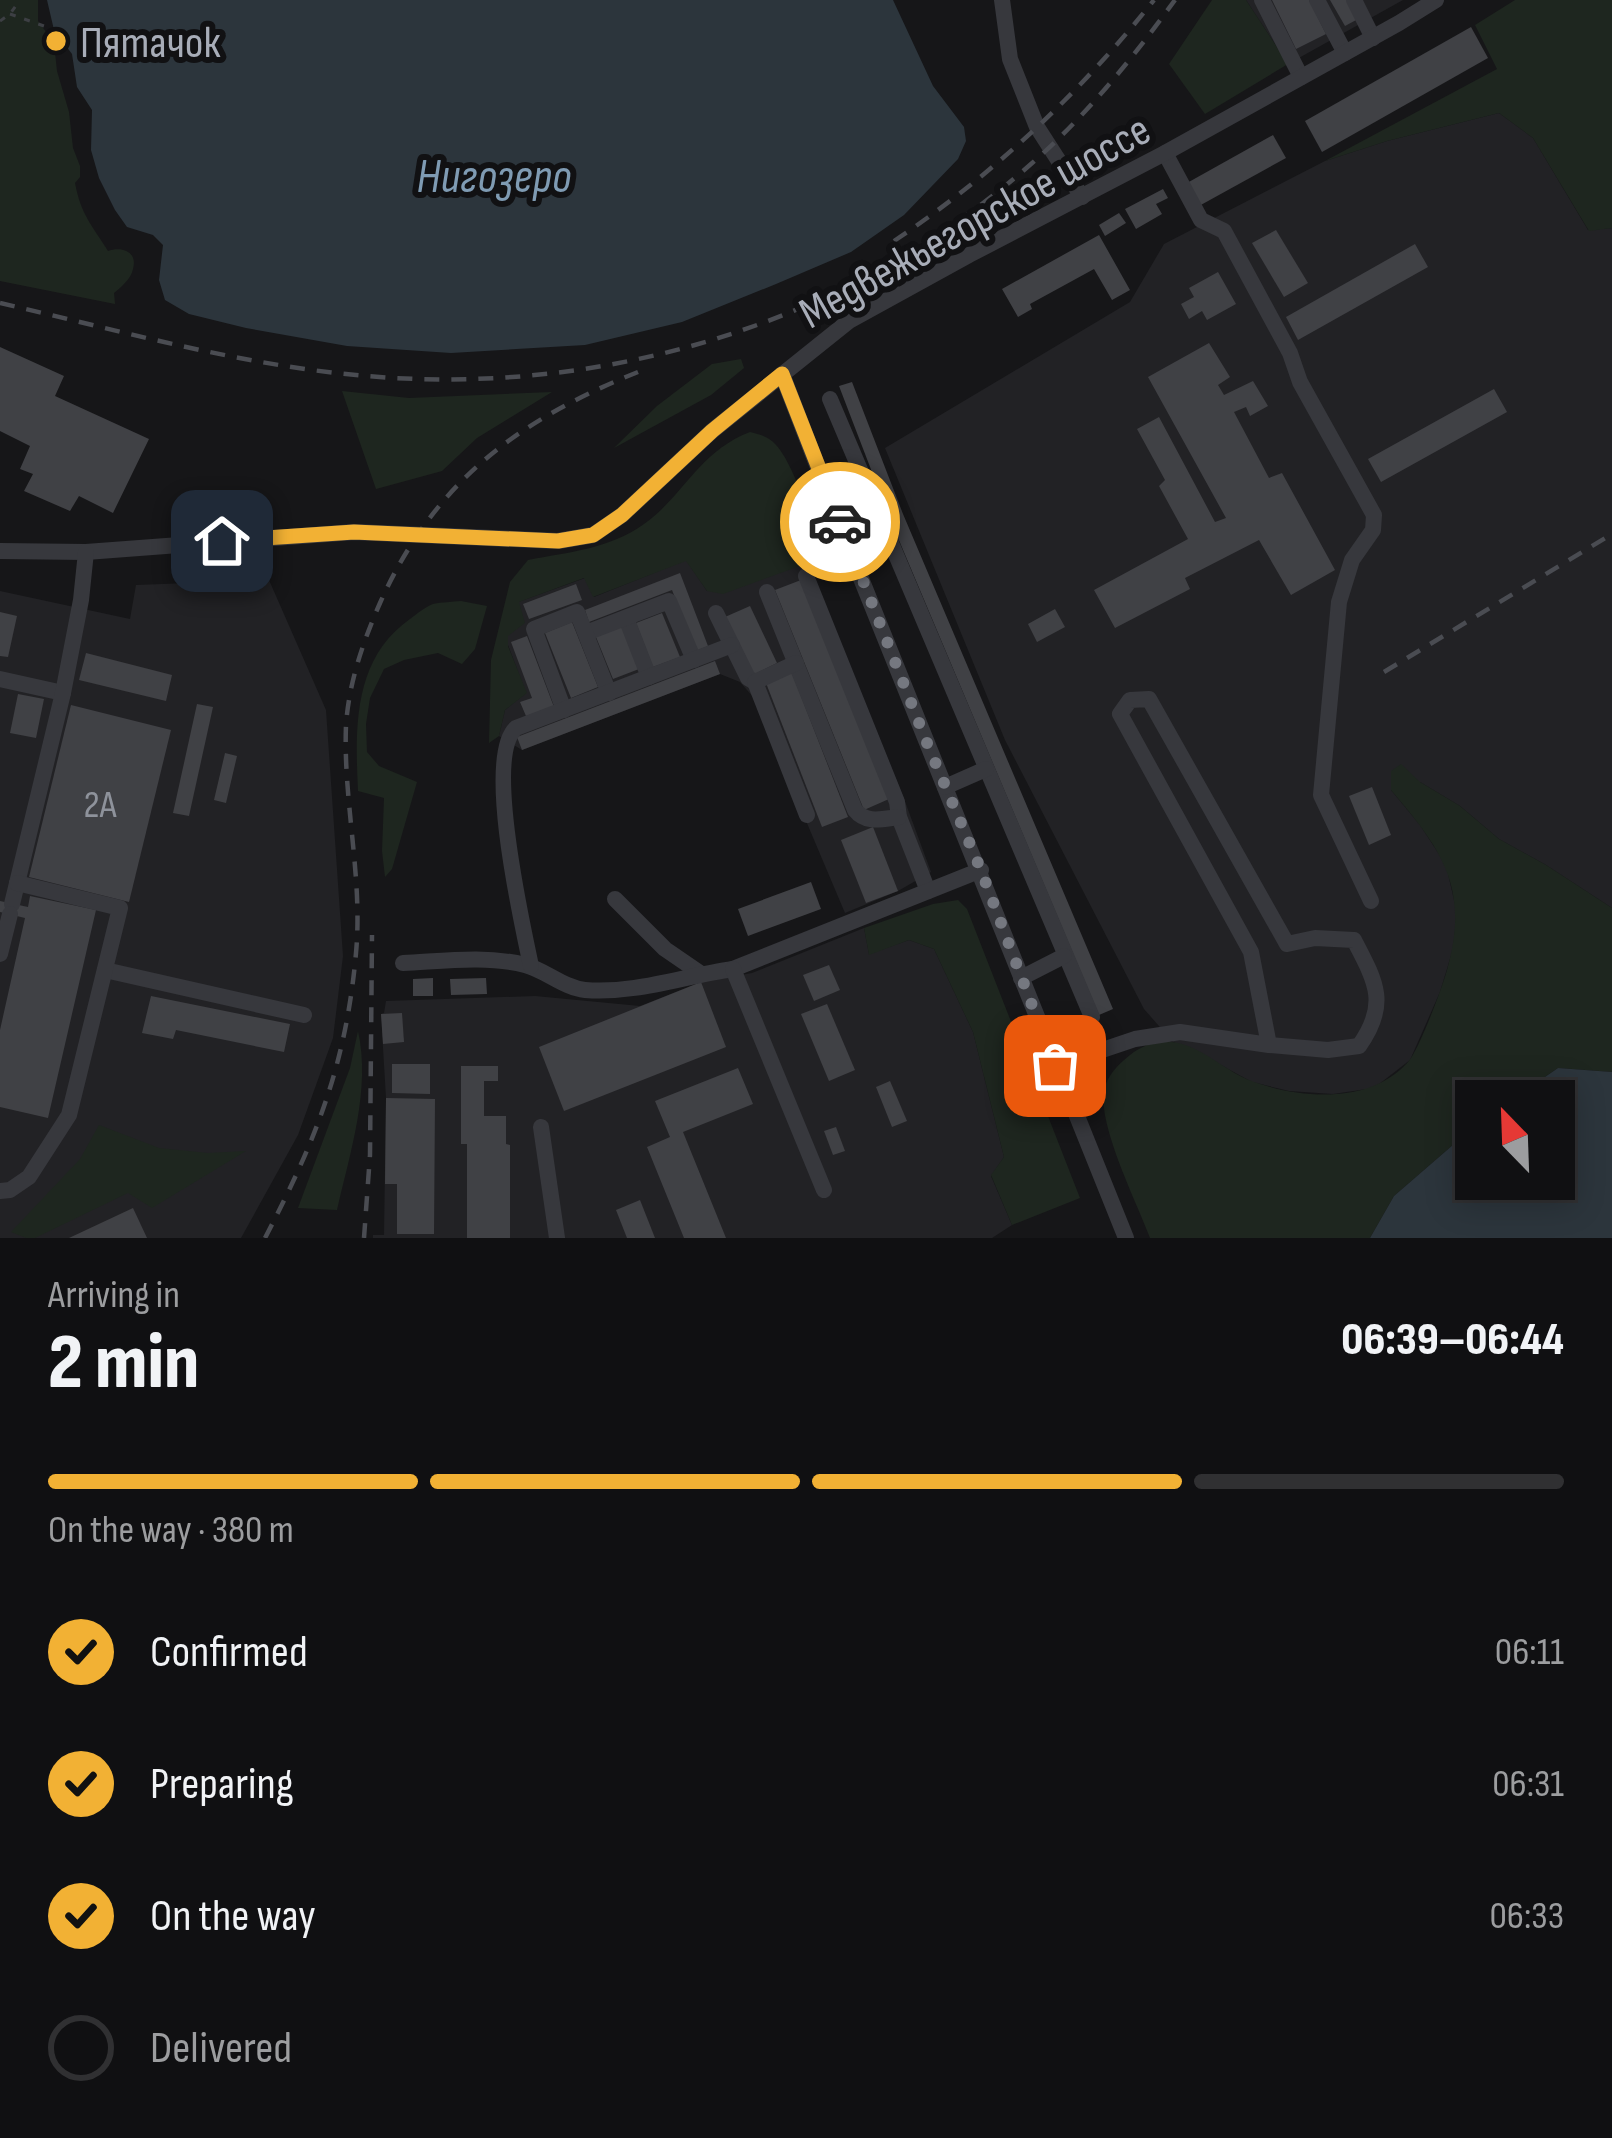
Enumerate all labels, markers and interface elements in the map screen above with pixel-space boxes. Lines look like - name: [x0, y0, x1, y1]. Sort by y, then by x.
- place label: Пятачок: [80, 16, 220, 71]
- marker: Пятачок: [43, 28, 69, 54]
- street label: Медвежьегорское шоссе: [790, 103, 1160, 342]
- water label: Нигозеро: [417, 149, 571, 206]
- courier: [780, 462, 900, 582]
- icon: car: [807, 489, 873, 555]
- pin: [171, 490, 273, 592]
- icon: home: [189, 508, 255, 574]
- house number: 2А: [84, 782, 117, 829]
- pin: [1004, 1015, 1106, 1117]
- icon: bag: [1022, 1033, 1088, 1099]
- north arrow: [1455, 1080, 1575, 1200]
- map controls: [1455, 1080, 1575, 1200]
- text: Arriving in: [48, 1272, 180, 1319]
- text: 06:39–06:44: [1341, 1313, 1564, 1368]
- text: 2 min: [48, 1317, 199, 1410]
- text: On the way · 380 m: [48, 1507, 294, 1554]
- icon: check: [48, 1619, 114, 1685]
- text: Confirmed: [150, 1625, 308, 1680]
- text: 06:11: [1495, 1629, 1564, 1676]
- icon: check: [48, 1751, 114, 1817]
- text: Preparing: [150, 1757, 294, 1812]
- text: 06:31: [1492, 1761, 1564, 1808]
- icon: check: [48, 1883, 114, 1949]
- text: On the way: [150, 1889, 316, 1944]
- text: 06:33: [1489, 1893, 1564, 1940]
- text: Delivered: [150, 2021, 292, 2076]

